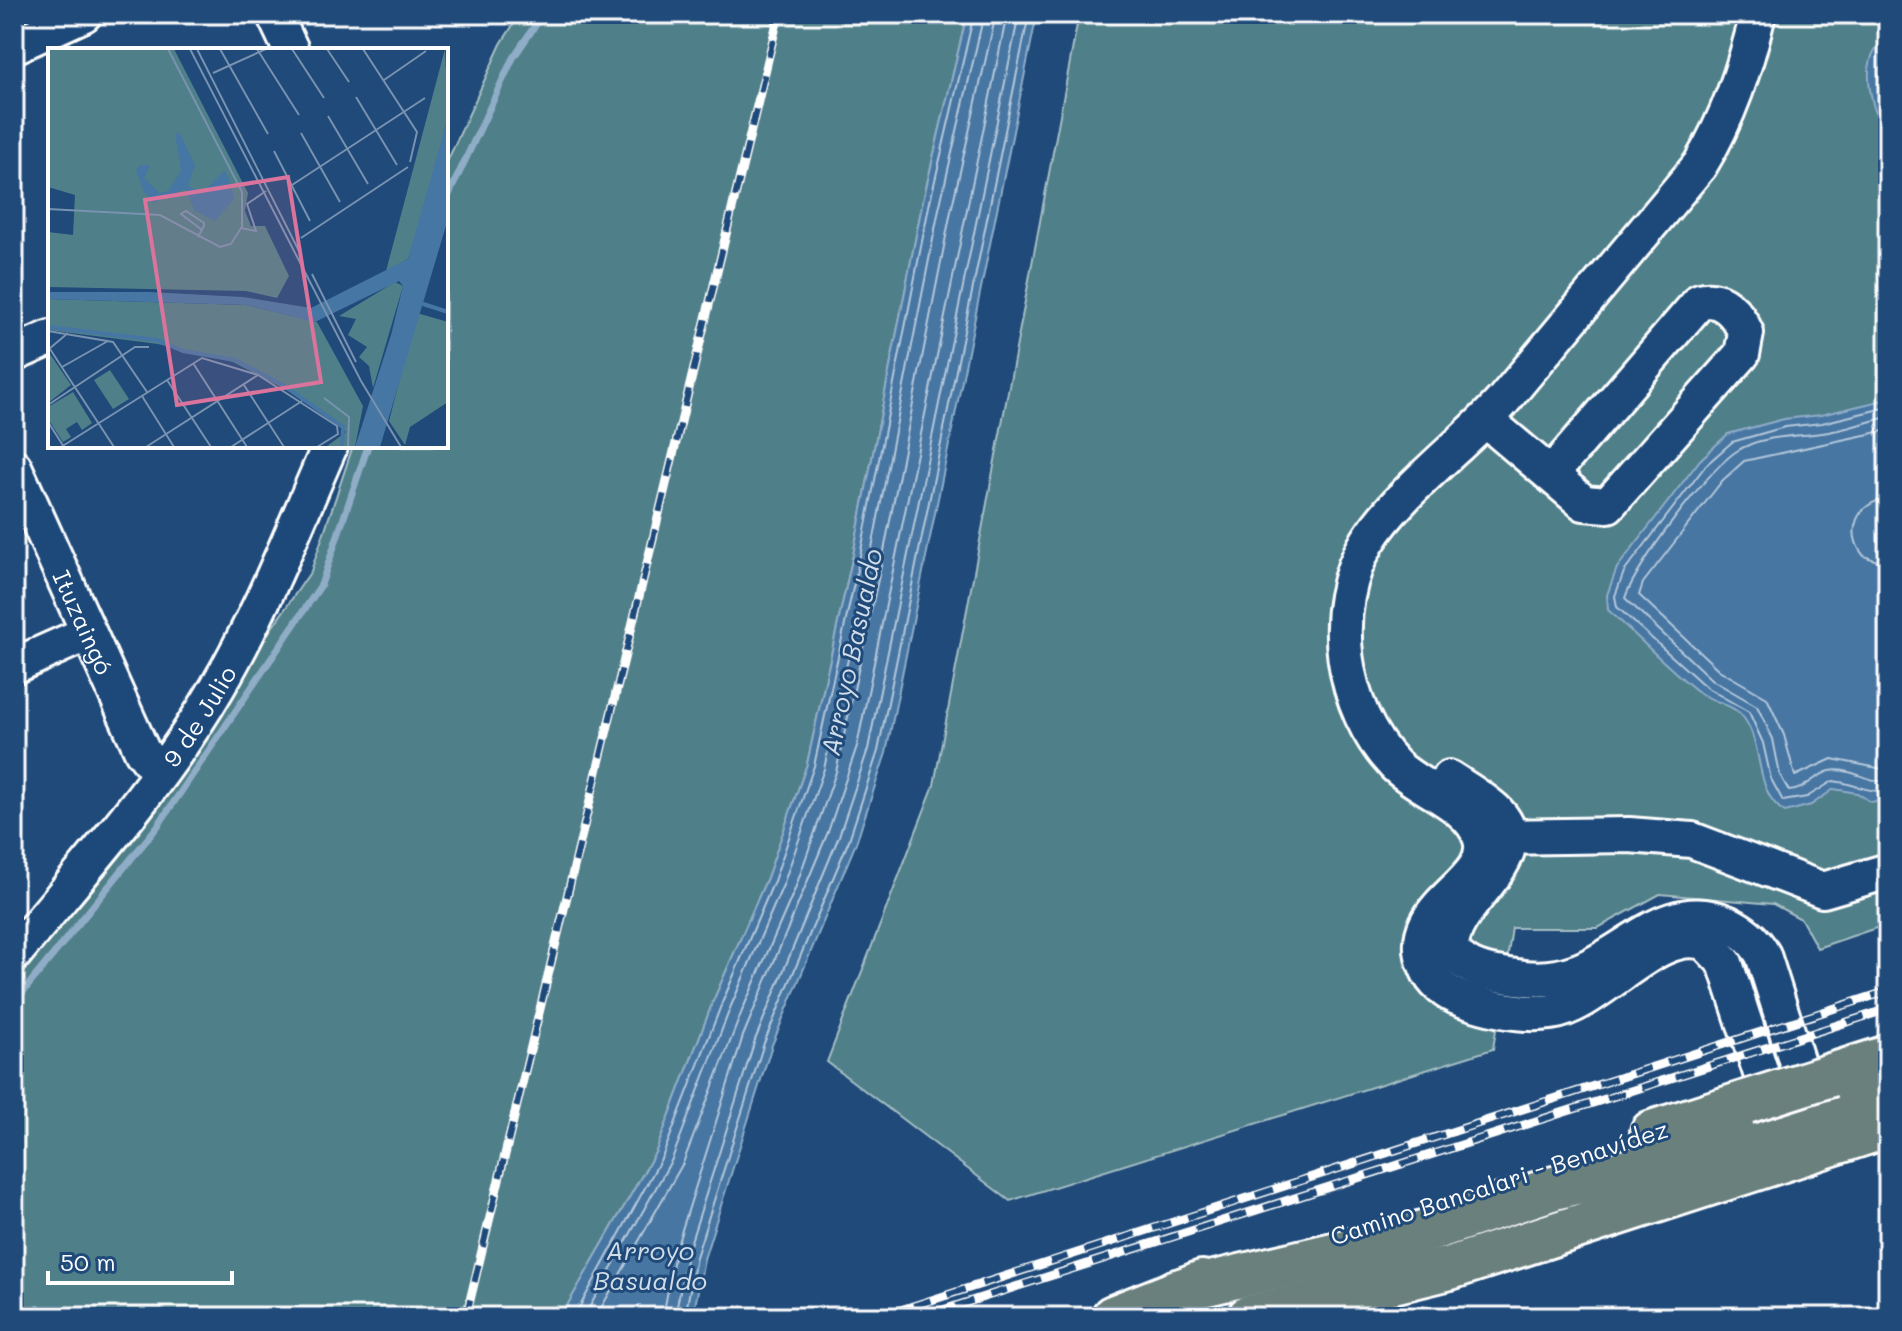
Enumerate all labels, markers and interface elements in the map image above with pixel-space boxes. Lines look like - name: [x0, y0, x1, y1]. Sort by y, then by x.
- inset map: [48, 48, 448, 448]
- water label: Arroyo Basualdo: [812, 545, 890, 759]
- street label: Ituzaingó: [47, 565, 121, 679]
- street label: 9 de Julio: [155, 660, 242, 772]
- street label: Camino Bancalari - Benavídez: [1326, 1113, 1672, 1251]
- water label: Arroyo Basualdo: [593, 1233, 707, 1297]
- scale bar: [48, 1235, 232, 1285]
- text: 50 m: [60, 1246, 116, 1277]

